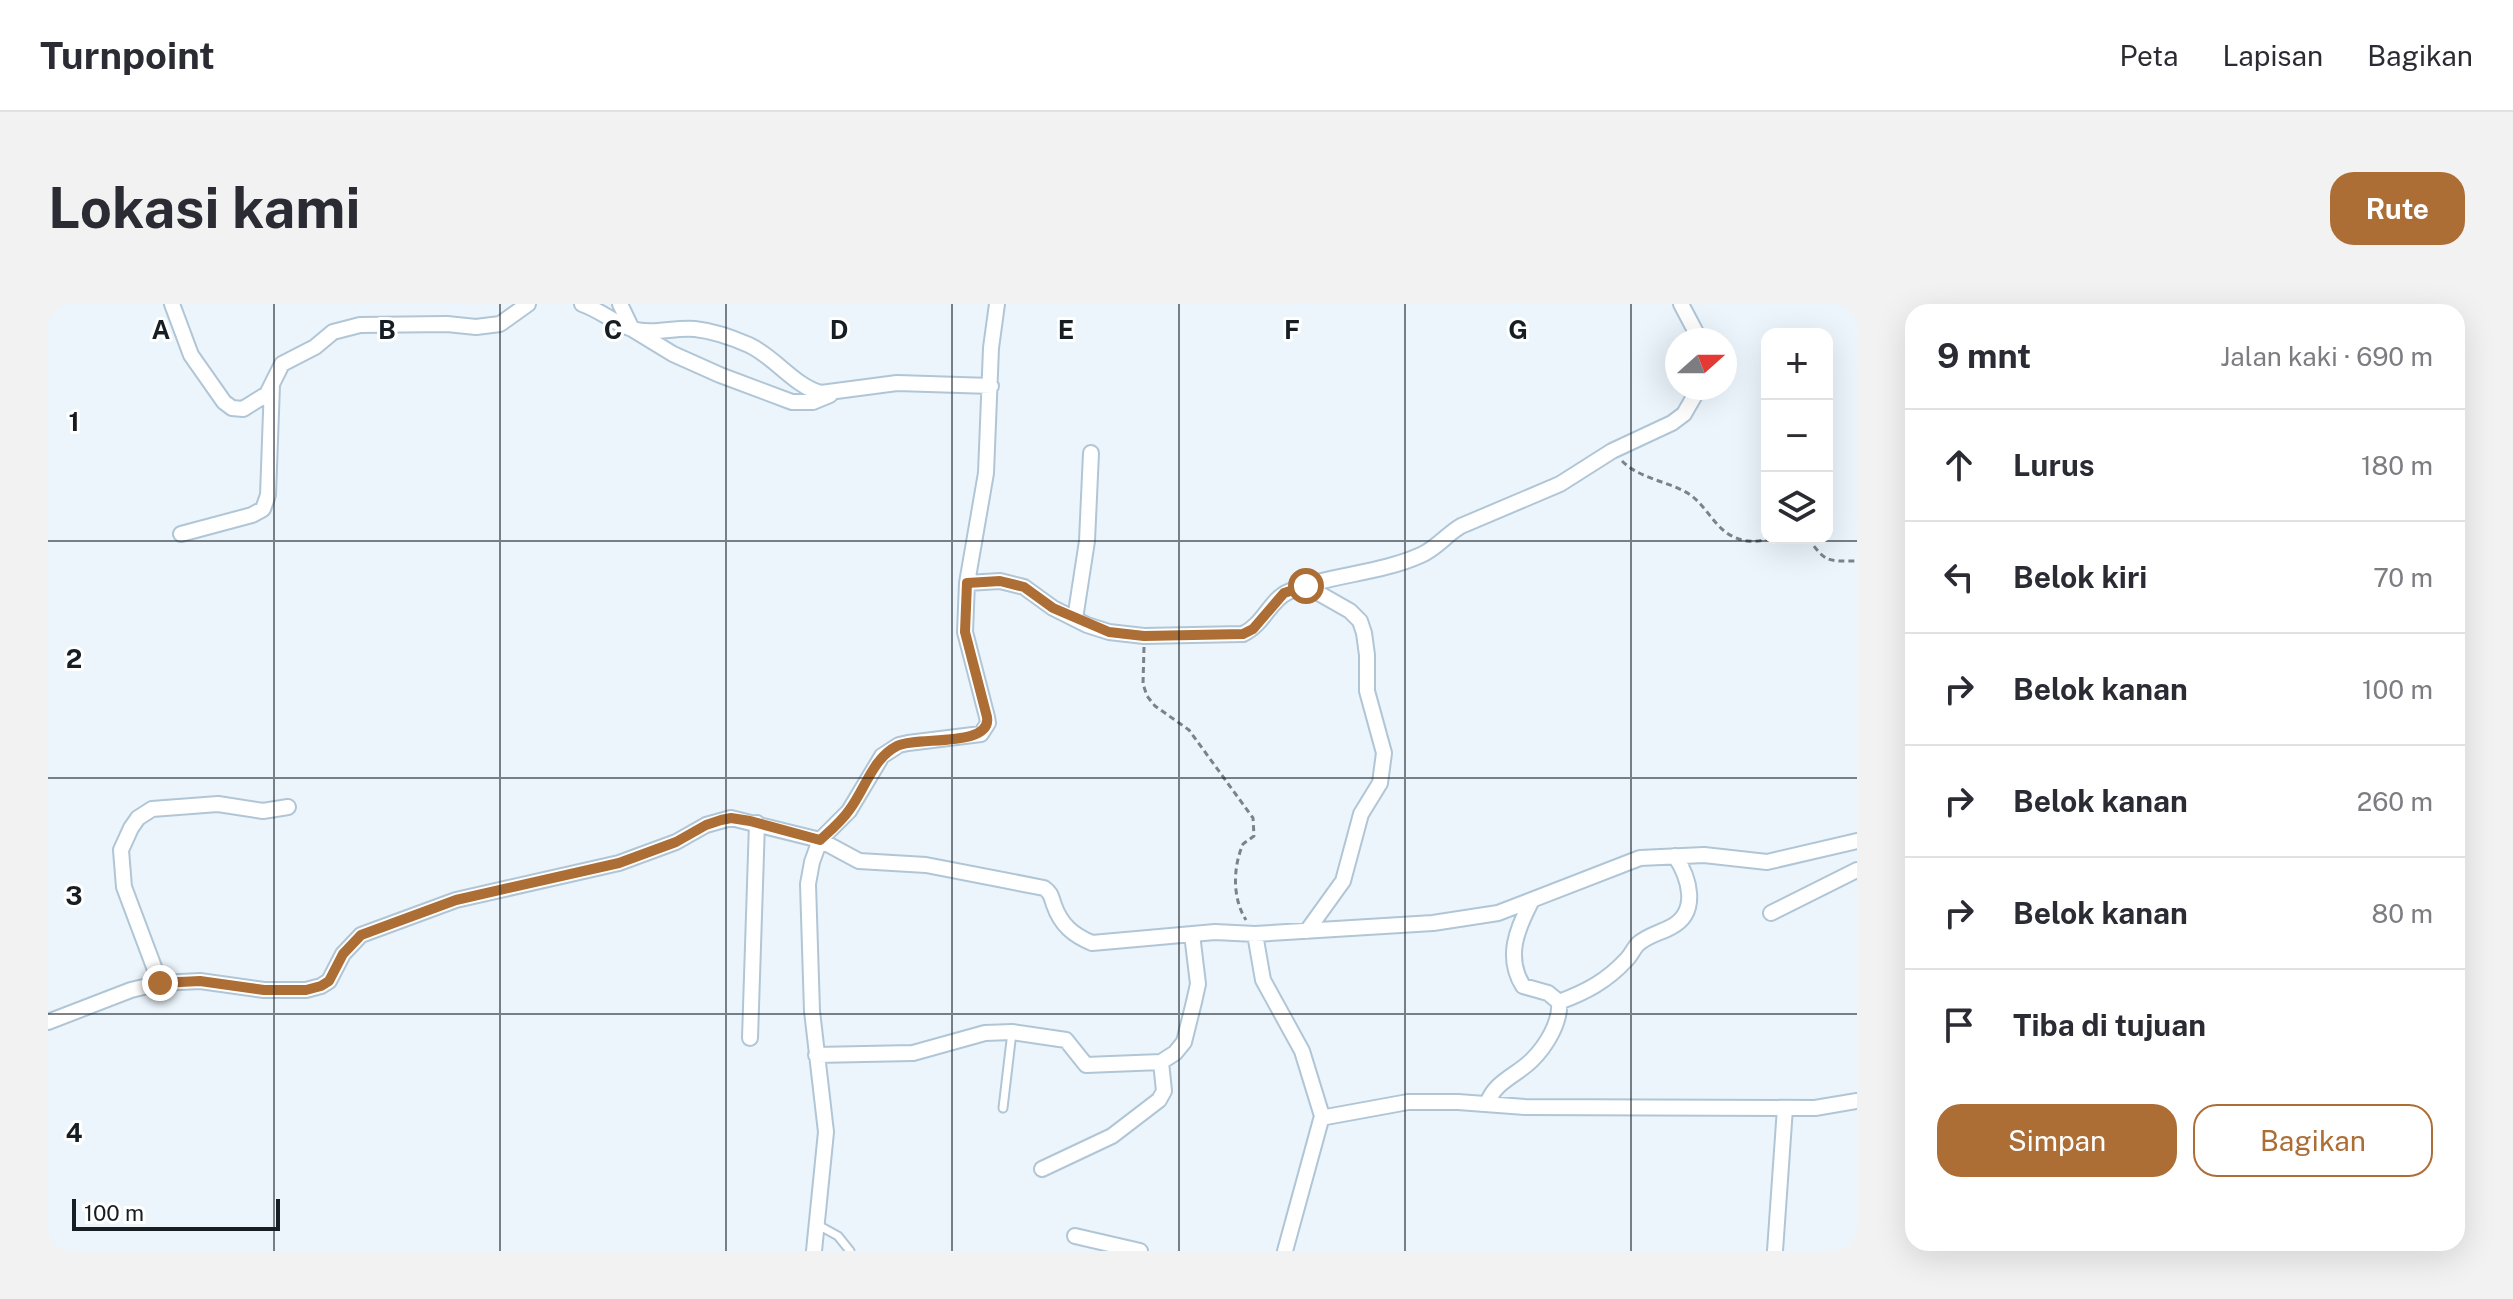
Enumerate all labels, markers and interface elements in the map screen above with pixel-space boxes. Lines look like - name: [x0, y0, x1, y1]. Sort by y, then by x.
- text: Turnpoint: [40, 33, 215, 78]
- text: Peta: [2119, 39, 2179, 72]
- text: Lapisan: [2223, 39, 2323, 72]
- text: Bagikan: [2367, 39, 2473, 72]
- button: Rute: [2330, 172, 2465, 245]
- text: Lokasi kami: [48, 175, 360, 241]
- text: A: [152, 314, 171, 345]
- text: B: [378, 314, 396, 345]
- text: C: [604, 314, 622, 345]
- text: D: [830, 314, 848, 345]
- text: E: [1058, 314, 1074, 345]
- text: F: [1284, 314, 1300, 345]
- text: G: [1508, 314, 1528, 345]
- north arrow: [1665, 328, 1737, 400]
- map controls: [1761, 328, 1833, 544]
- button: +: [1761, 328, 1833, 400]
- text: 9 mnt: [1937, 336, 2031, 376]
- text: Jalan kaki · 690 m: [2220, 341, 2433, 372]
- button: −: [1761, 400, 1833, 472]
- text: 1: [68, 406, 80, 437]
- icon: ahead: [1937, 443, 1981, 487]
- text: Lurus: [2013, 447, 2095, 483]
- text: 180 m: [2361, 450, 2433, 481]
- button: layers: [1761, 472, 1833, 544]
- icon: left: [1937, 555, 1981, 599]
- text: Belok kiri: [2013, 559, 2147, 595]
- text: 70 m: [2373, 562, 2433, 593]
- route start: [1288, 568, 1324, 604]
- text: 2: [66, 643, 82, 674]
- icon: right: [1937, 667, 1981, 711]
- text: Belok kanan: [2013, 671, 2188, 707]
- text: 100 m: [2362, 674, 2433, 705]
- icon: right: [1937, 779, 1981, 823]
- text: Belok kanan: [2013, 783, 2188, 819]
- text: 260 m: [2357, 786, 2433, 817]
- text: 3: [65, 880, 83, 911]
- icon: right: [1937, 891, 1981, 935]
- text: Belok kanan: [2013, 895, 2188, 931]
- text: 80 m: [2372, 898, 2433, 929]
- route end: [142, 965, 178, 1001]
- icon: arrive: [1937, 1003, 1981, 1047]
- text: Tiba di tujuan: [2013, 1007, 2206, 1043]
- button: Simpan: [1937, 1104, 2177, 1177]
- button: Bagikan: [2193, 1104, 2433, 1177]
- text: 4: [65, 1117, 83, 1148]
- scale bar: [72, 1195, 280, 1231]
- text: 100 m: [84, 1200, 144, 1226]

